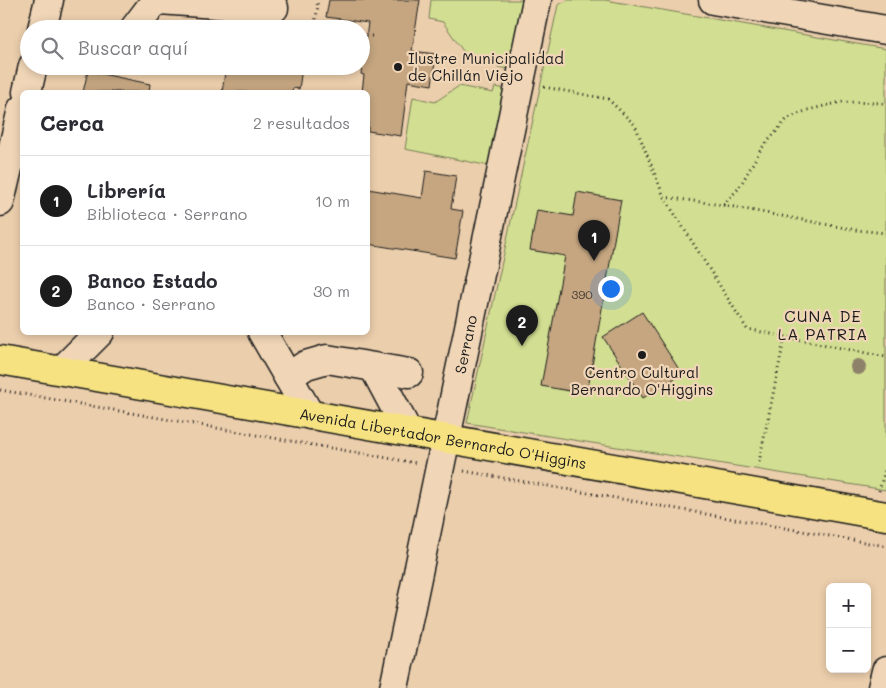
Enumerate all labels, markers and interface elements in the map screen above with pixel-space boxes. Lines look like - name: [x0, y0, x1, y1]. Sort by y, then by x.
- search box: [20, 20, 370, 75]
- icon: search: [38, 34, 66, 62]
- text: Buscar aquí: [78, 35, 188, 60]
- place label: Ilustre Municipalidad de Chillán Viejo: [408, 48, 564, 85]
- marker: Ilustre Municipalidad de Chillán Viejo: [392, 61, 404, 73]
- text: Cerca: [40, 109, 105, 136]
- text: 2 resultados: [253, 112, 350, 133]
- text: Librería: [87, 178, 166, 203]
- text: 1: [52, 190, 60, 211]
- text: 10 m: [315, 190, 350, 211]
- text: Biblioteca · Serrano: [87, 203, 247, 224]
- pin: 1: [578, 220, 610, 261]
- text: Banco Estado: [87, 268, 218, 293]
- your location: [598, 276, 624, 302]
- text: 2: [52, 280, 60, 301]
- text: 30 m: [313, 280, 350, 301]
- house number: 390: [571, 286, 593, 302]
- text: Banco · Serrano: [87, 293, 215, 314]
- pin: 2: [506, 305, 538, 346]
- district label: CUNA DE LA PATRIA: [778, 305, 868, 344]
- street label: Serrano: [450, 313, 481, 375]
- marker: Centro Cultural Bernardo O'Higgins: [636, 349, 648, 361]
- place label: Centro Cultural Bernardo O'Higgins: [571, 362, 713, 399]
- street label: Avenida Libertador Bernardo O'Higgins: [298, 403, 588, 473]
- map controls: [826, 583, 871, 673]
- button: +: [826, 583, 871, 628]
- button: −: [826, 628, 871, 673]

